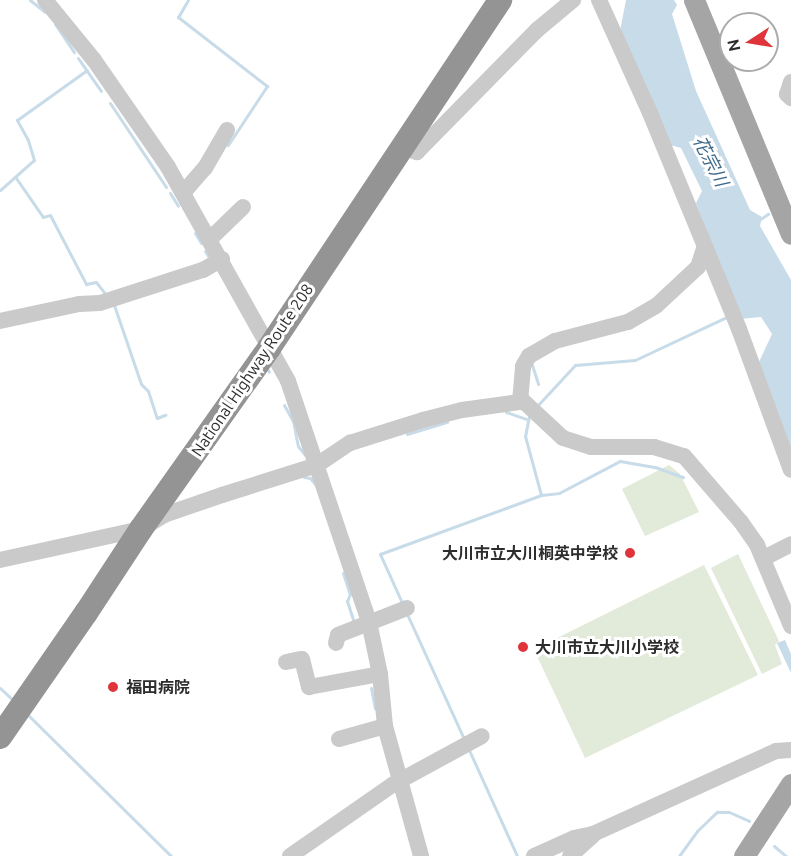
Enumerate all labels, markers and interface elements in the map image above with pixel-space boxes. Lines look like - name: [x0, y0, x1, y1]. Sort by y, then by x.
- north arrow: [719, 12, 779, 72]
- text: N: [723, 38, 743, 53]
- water label: 花宗川: [689, 132, 733, 190]
- street label: National Highway Route 208: [187, 280, 317, 460]
- place label: 大川市立大川桐英中学校: [442, 543, 618, 563]
- marker: 大川市立大川桐英中学校: [623, 546, 637, 560]
- place label: 大川市立大川小学校: [535, 637, 679, 657]
- marker: 大川市立大川小学校: [516, 640, 530, 654]
- place label: 福田病院: [126, 677, 190, 697]
- marker: 福田病院: [104, 678, 122, 696]

